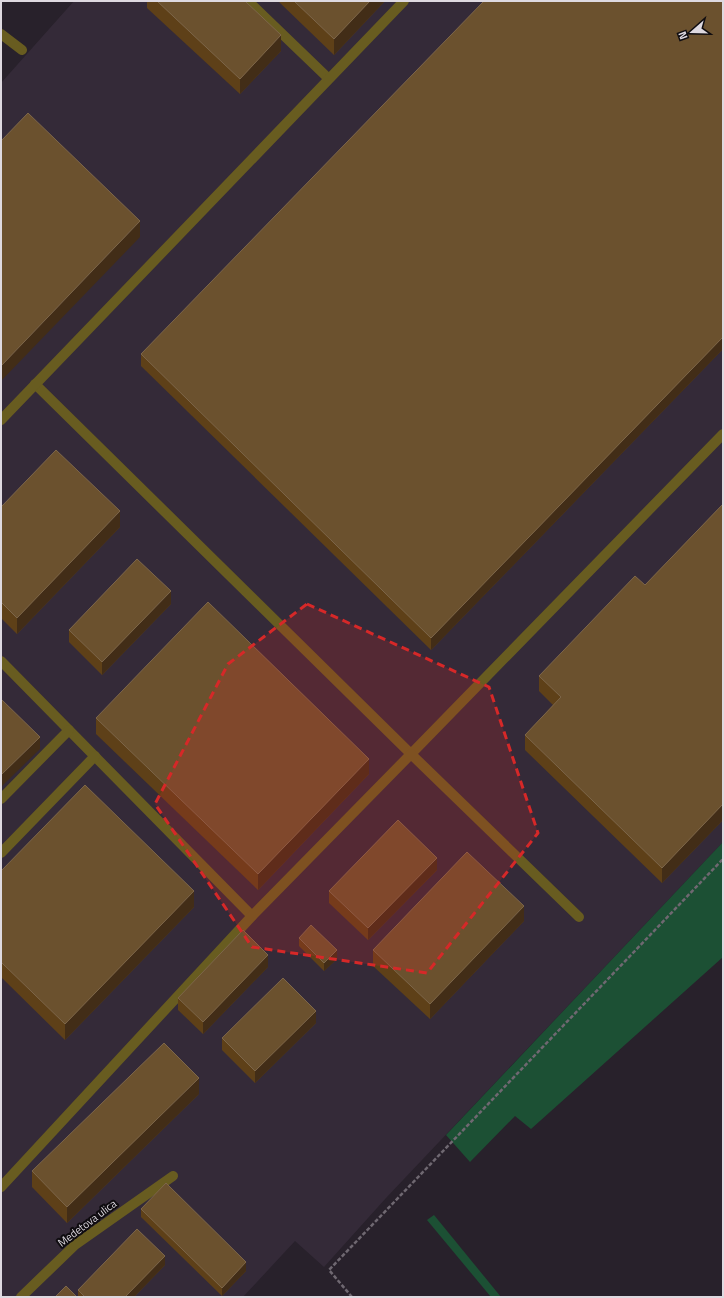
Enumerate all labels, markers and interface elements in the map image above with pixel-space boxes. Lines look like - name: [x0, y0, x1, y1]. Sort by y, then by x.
- north arrow: [672, 12, 712, 52]
- text: N: [674, 29, 691, 42]
- street label: Medetova ulica: [54, 1195, 120, 1250]

